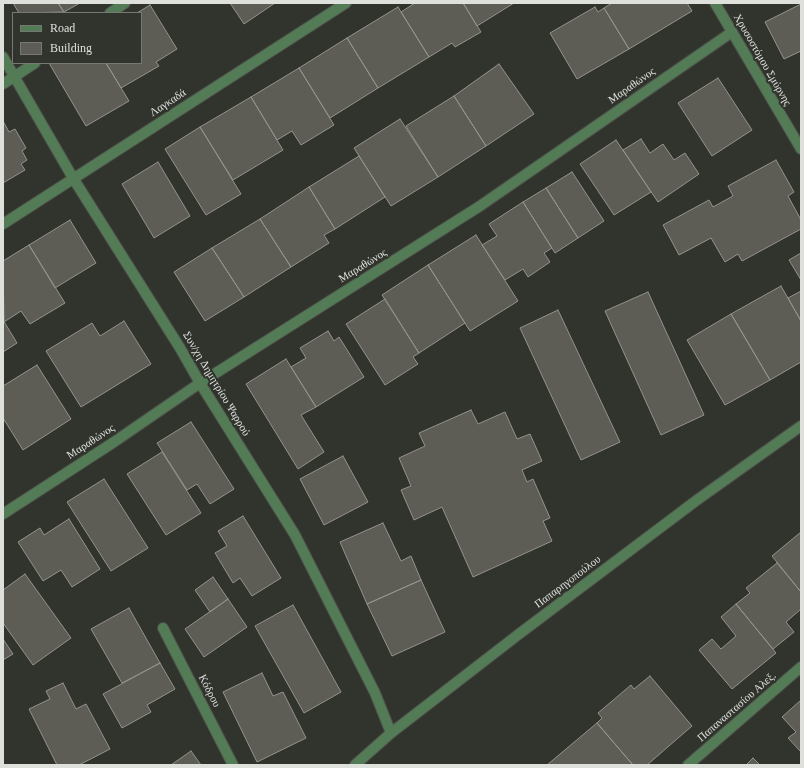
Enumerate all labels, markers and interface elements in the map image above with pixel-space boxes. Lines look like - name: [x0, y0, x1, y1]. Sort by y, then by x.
- legend: [12, 12, 142, 64]
- street label: Χρυσοστόμου Σμύρνης: [730, 12, 794, 108]
- text: Road: [50, 21, 75, 35]
- text: Building: [50, 41, 92, 55]
- street label: Μαραθώνος: [606, 65, 658, 107]
- street label: Λαγκαδά: [147, 86, 189, 120]
- street label: Μαραθώνος: [337, 246, 389, 286]
- street label: Συν/χη Δημητρίου Ψαρρού: [180, 329, 252, 439]
- street label: Μαραθώνος: [65, 422, 117, 462]
- street label: Παπαρηγοπούλου: [532, 553, 604, 611]
- street label: Παπαναστασίου Αλεξ.: [695, 669, 779, 745]
- street label: Κόδρου: [195, 672, 223, 710]

